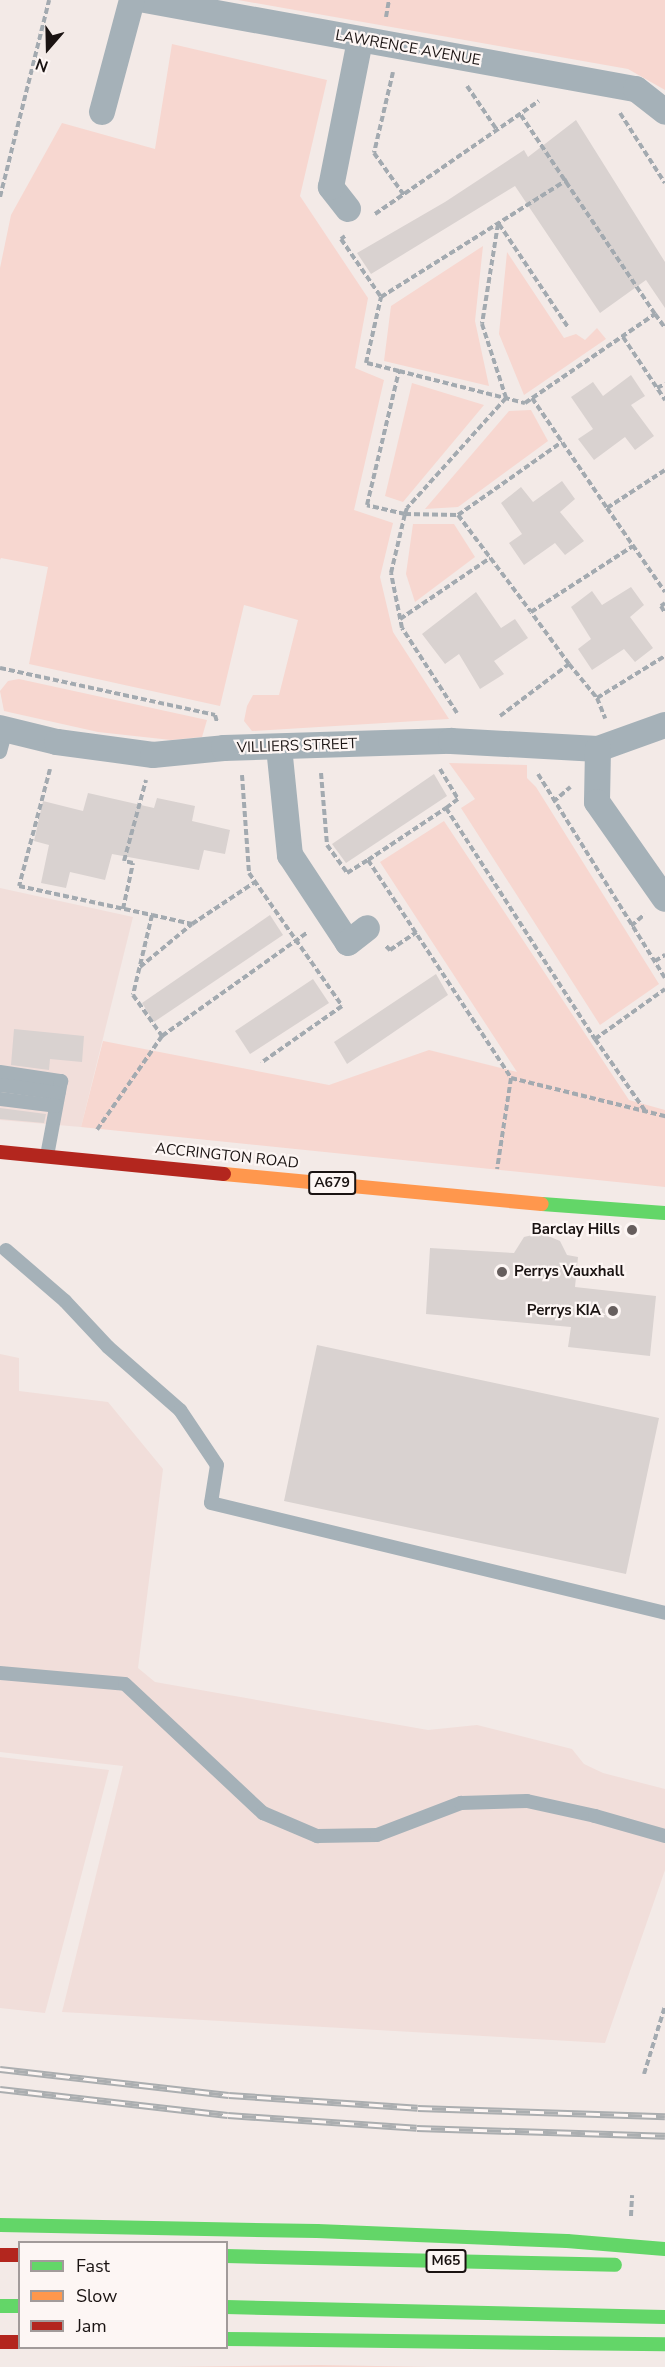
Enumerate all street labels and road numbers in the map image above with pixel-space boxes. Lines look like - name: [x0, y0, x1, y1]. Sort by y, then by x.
- street label: LAWRENCE AVENUE: [334, 26, 482, 70]
- street label: VILLIERS STREET: [236, 735, 358, 757]
- street label: ACCRINGTON ROAD: [154, 1139, 300, 1173]
- road number: A679: [308, 1172, 356, 1194]
- road number: M65: [425, 2250, 467, 2272]

